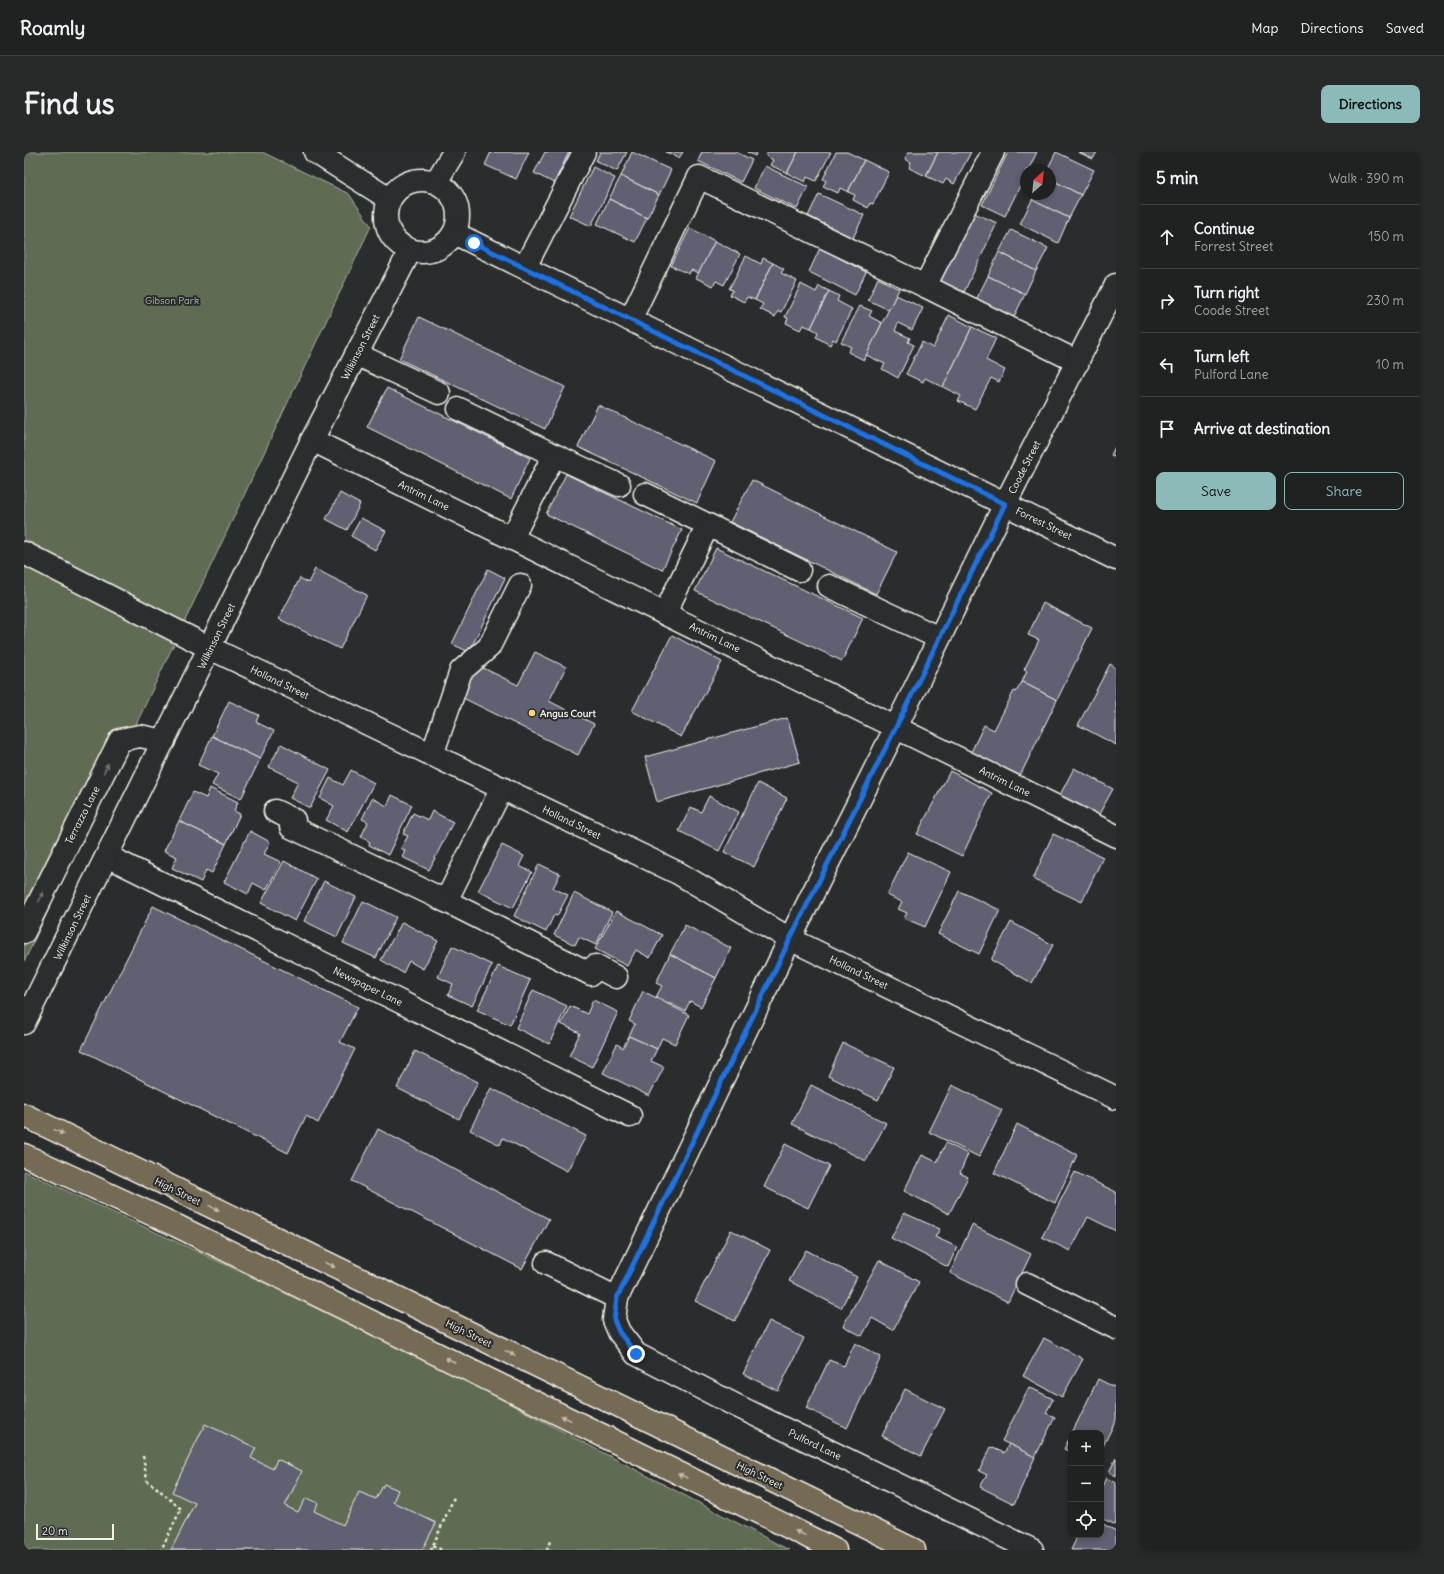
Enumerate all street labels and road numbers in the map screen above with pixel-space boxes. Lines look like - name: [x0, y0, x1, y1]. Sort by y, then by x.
- street label: Wilkinson Street: [338, 312, 383, 382]
- street label: Coode Street: [1005, 438, 1044, 496]
- street label: Antrim Lane: [396, 478, 451, 513]
- street label: Forrest Street: [1013, 504, 1075, 543]
- street label: Wilkinson Street: [195, 601, 238, 671]
- street label: Antrim Lane: [687, 620, 742, 655]
- street label: Holland Street: [248, 663, 312, 703]
- street label: Antrim Lane: [977, 764, 1032, 799]
- street label: Terrazzo Lane: [62, 784, 103, 846]
- street label: Holland Street: [540, 803, 604, 843]
- street label: Wilkinson Street: [51, 892, 94, 962]
- street label: Holland Street: [827, 953, 891, 993]
- street label: Newspaper Lane: [331, 964, 405, 1009]
- street label: High Street: [153, 1175, 204, 1208]
- street label: High Street: [444, 1317, 495, 1350]
- street label: Pulford Lane: [786, 1426, 843, 1463]
- street label: High Street: [735, 1459, 786, 1492]

